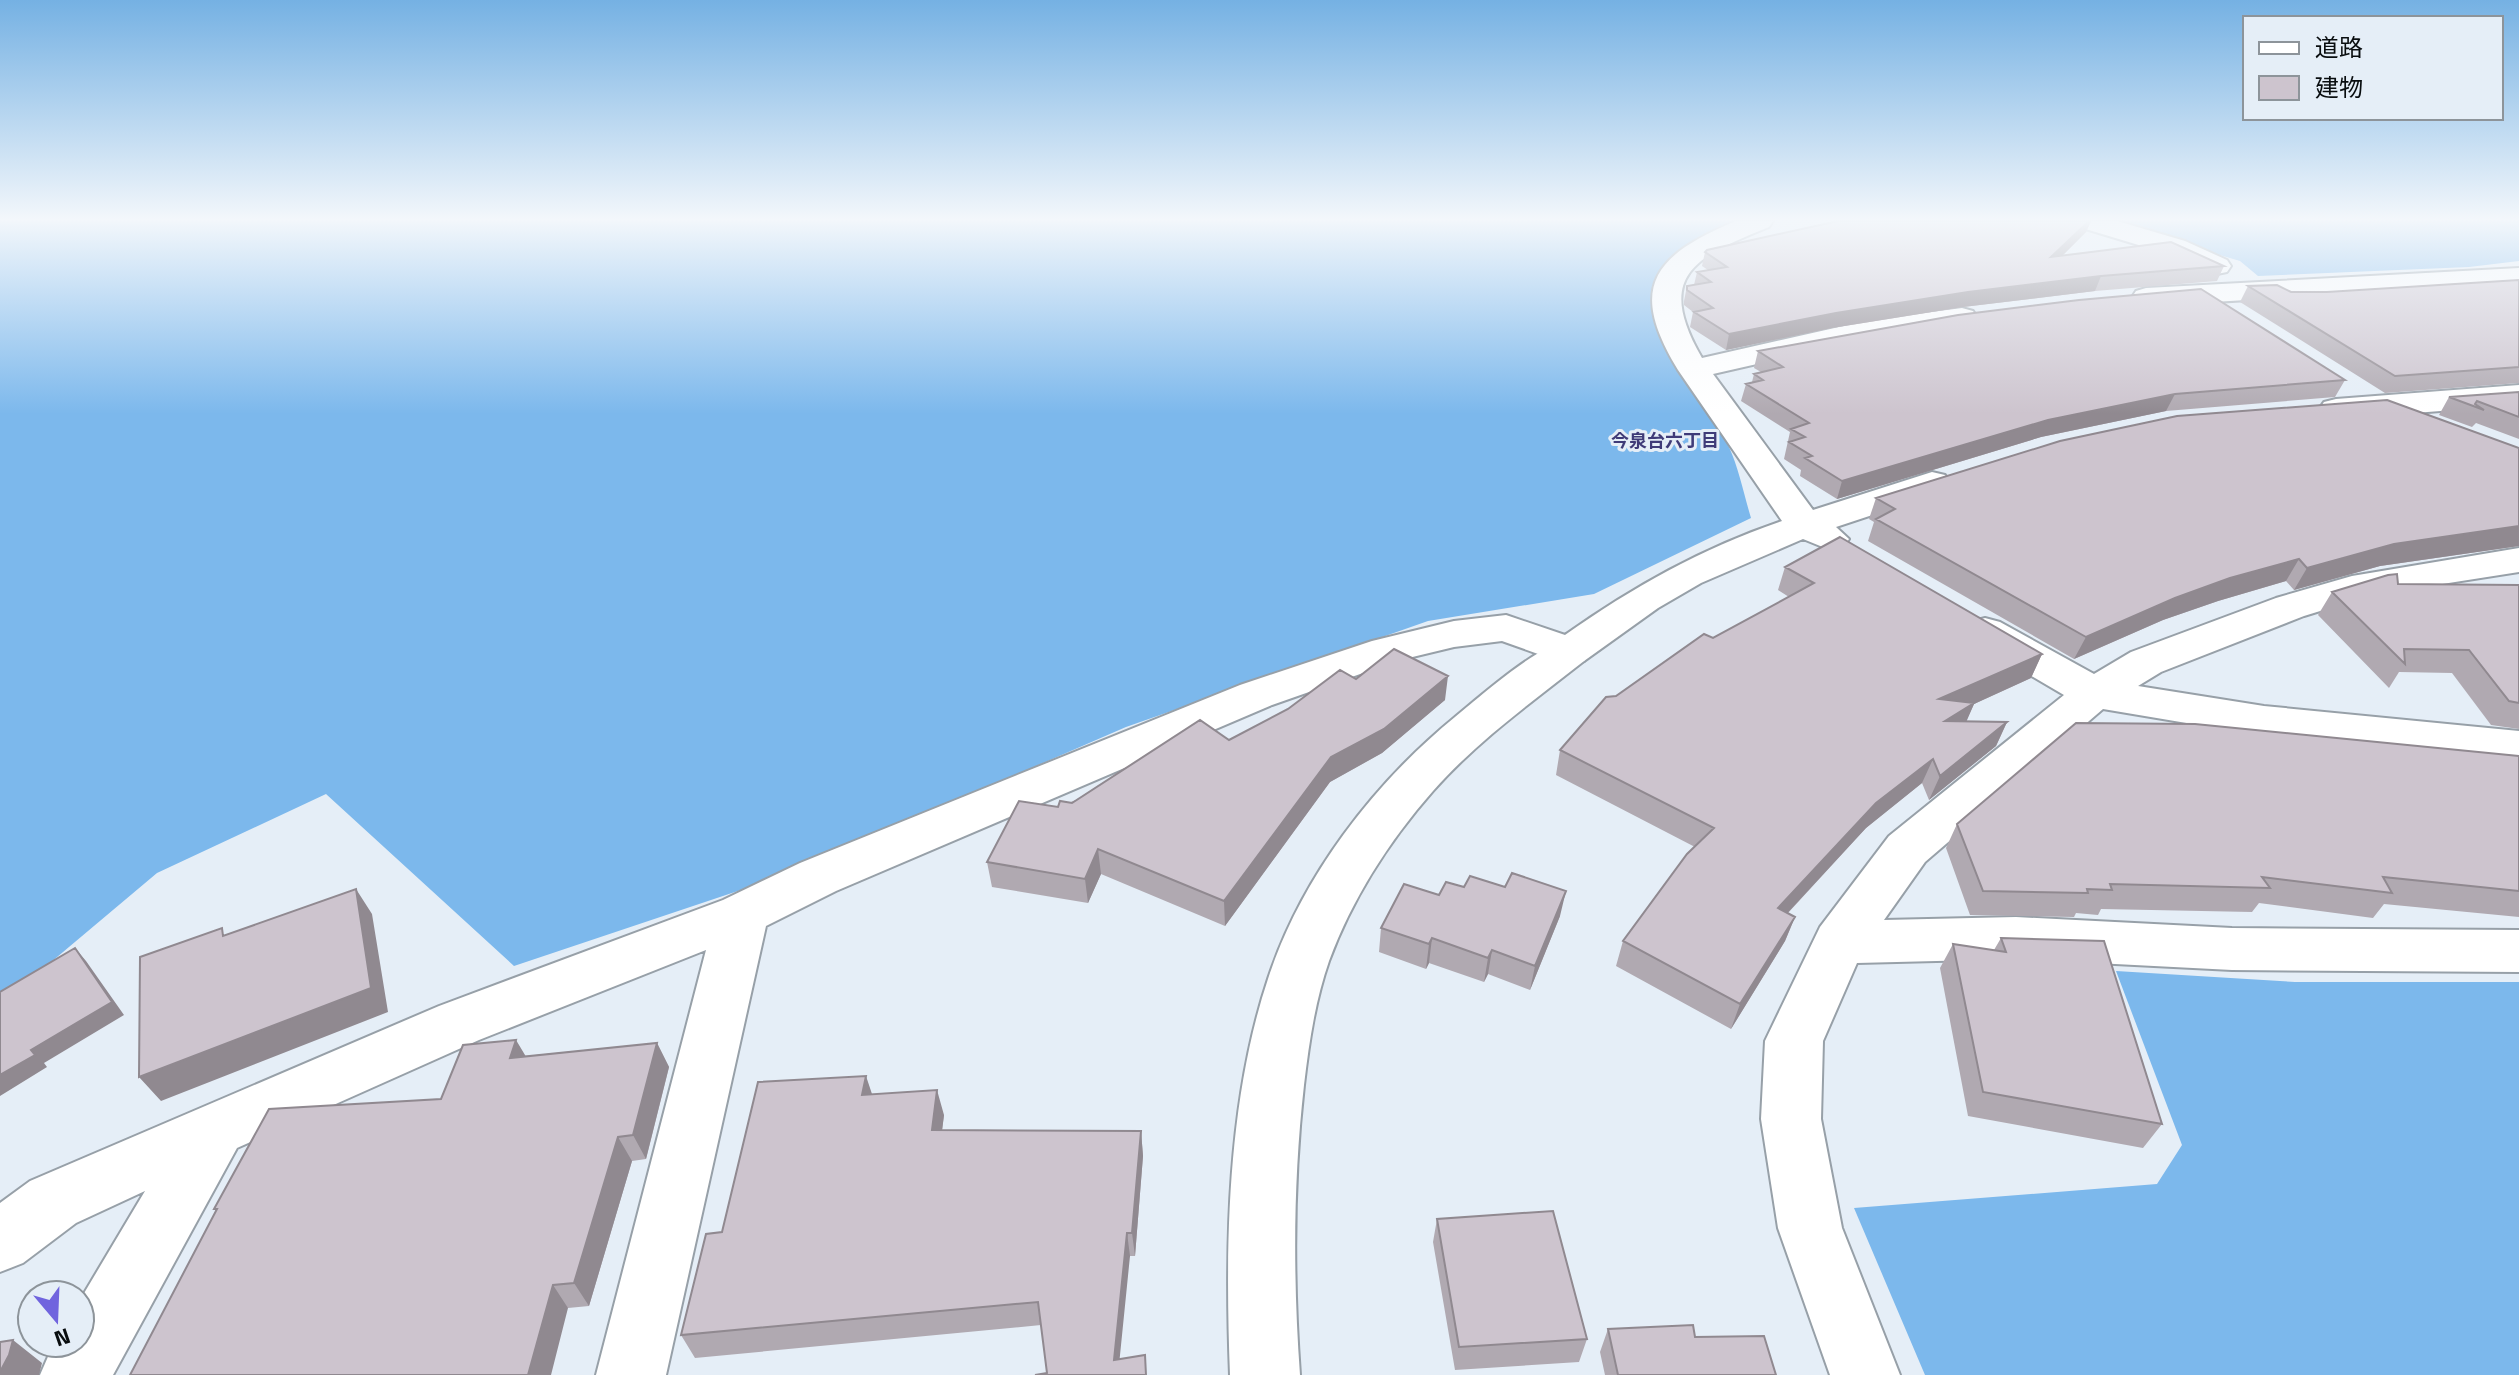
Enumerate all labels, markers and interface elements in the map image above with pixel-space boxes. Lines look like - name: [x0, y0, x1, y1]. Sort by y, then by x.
- legend: [2243, 16, 2503, 120]
- text: 道路: [2315, 29, 2363, 65]
- text: 建物: [2315, 69, 2363, 105]
- district label: 今泉台六丁目: [1611, 427, 1719, 454]
- north arrow: [16, 1279, 96, 1359]
- text: N: [50, 1319, 75, 1356]

